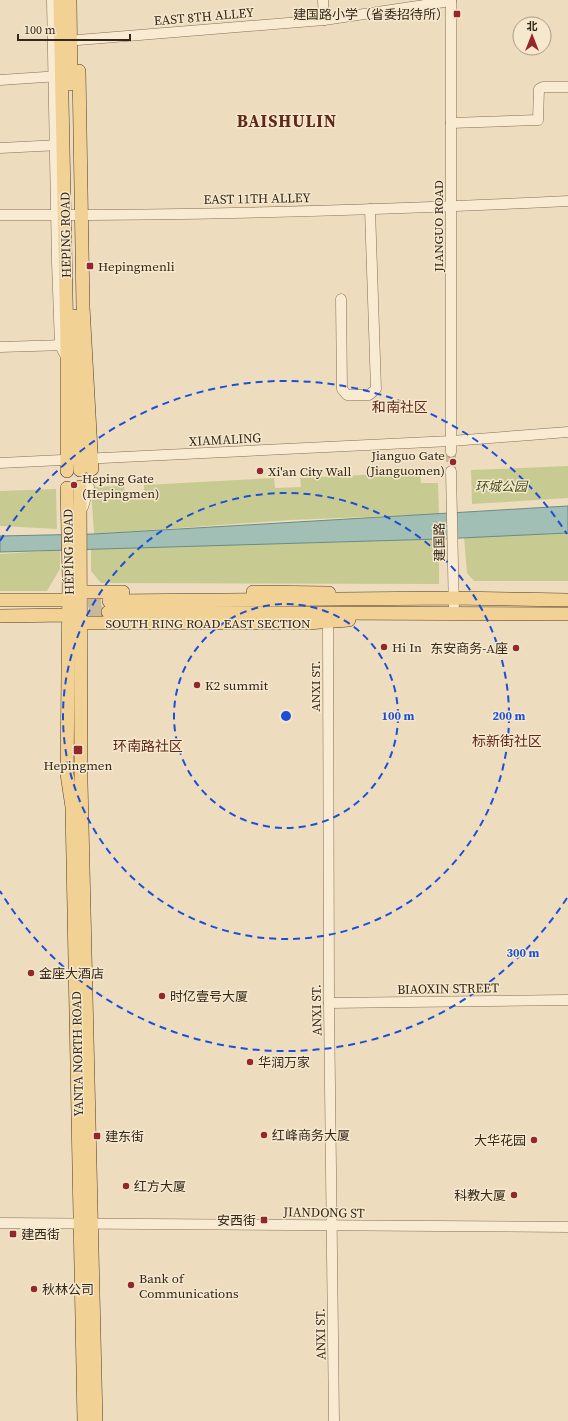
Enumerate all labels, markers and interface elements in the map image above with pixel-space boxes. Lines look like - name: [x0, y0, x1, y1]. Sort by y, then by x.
- street label: EAST 8TH ALLEY: [153, 4, 256, 29]
- place label: 建国路小学（省委招待所）: [293, 6, 449, 23]
- marker: 建国路小学（省委招待所）: [452, 9, 462, 19]
- scale bar: [18, 16, 130, 42]
- north arrow: [512, 16, 552, 56]
- text: 北: [527, 19, 538, 34]
- text: 100 m: [24, 22, 56, 38]
- district label: BAISHULIN: [237, 109, 337, 133]
- street label: JIANGUO ROAD: [430, 180, 447, 273]
- street label: EAST 11TH ALLEY: [203, 189, 311, 208]
- street label: HEPING ROAD: [56, 192, 75, 278]
- place label: Hepingmenli: [98, 258, 175, 275]
- marker: Hepingmenli: [85, 261, 95, 271]
- district label: 和南社区: [372, 397, 428, 417]
- street label: XIAMALING: [188, 429, 262, 450]
- place label: Jianguo Gate (Jianguomen): [366, 447, 445, 479]
- marker: Jianguo Gate (Jianguomen): [448, 457, 458, 467]
- place label: Xi'an City Wall: [268, 463, 351, 480]
- marker: Xi'an City Wall: [255, 466, 265, 476]
- place label: Heping Gate (Hepingmen): [82, 470, 159, 502]
- park label: 环城公园: [475, 478, 529, 495]
- marker: Heping Gate (Hepingmen): [69, 480, 79, 490]
- street label: HÉPÍNG ROAD: [59, 509, 78, 595]
- street label: 建国路: [431, 522, 448, 562]
- street label: SOUTH RING ROAD EAST SECTION: [105, 615, 311, 632]
- place label: Hi In: [392, 639, 422, 656]
- place label: 东安商务-A座: [430, 640, 508, 657]
- marker: Hi In: [379, 642, 389, 652]
- marker: 东安商务-A座: [511, 643, 521, 653]
- street label: ANXI ST.: [307, 660, 324, 712]
- place label: K2 summit: [205, 677, 269, 694]
- marker: K2 summit: [192, 680, 202, 690]
- text: 100 m: [382, 708, 415, 724]
- text: 200 m: [493, 708, 526, 724]
- centre of rings: [279, 709, 293, 723]
- district label: 标新街社区: [472, 731, 542, 751]
- district label: 环南路社区: [113, 736, 183, 756]
- marker: Hepingmen: [72, 744, 84, 756]
- place label: Hepingmen: [44, 757, 113, 774]
- text: 300 m: [507, 945, 540, 961]
- place label: 金座大酒店: [39, 965, 104, 982]
- marker: 金座大酒店: [26, 968, 36, 978]
- street label: BIAOXIN STREET: [397, 979, 499, 998]
- street label: ANXI ST.: [308, 984, 325, 1036]
- place label: 时亿壹号大厦: [170, 988, 248, 1005]
- street label: YANTA NORTH ROAD: [68, 991, 87, 1117]
- marker: 时亿壹号大厦: [157, 991, 167, 1001]
- place label: 华润万家: [258, 1054, 310, 1071]
- marker: 华润万家: [245, 1057, 255, 1067]
- place label: 红峰商务大厦: [272, 1127, 350, 1144]
- place label: 建东街: [105, 1128, 144, 1145]
- marker: 红峰商务大厦: [259, 1130, 269, 1140]
- marker: 建东街: [92, 1131, 102, 1141]
- place label: 大华花园: [474, 1132, 526, 1149]
- marker: 大华花园: [529, 1135, 539, 1145]
- place label: 红方大厦: [134, 1178, 186, 1195]
- marker: 红方大厦: [121, 1181, 131, 1191]
- place label: 科教大厦: [454, 1187, 506, 1204]
- marker: 科教大厦: [509, 1190, 519, 1200]
- street label: JIANDONG ST: [282, 1203, 365, 1222]
- place label: 安西街: [217, 1212, 256, 1229]
- marker: 安西街: [259, 1215, 269, 1225]
- place label: 建西街: [21, 1226, 60, 1243]
- marker: 建西街: [8, 1229, 18, 1239]
- place label: Bank of Communications: [139, 1270, 239, 1302]
- marker: Bank of Communications: [126, 1280, 136, 1290]
- place label: 秋林公司: [42, 1281, 94, 1298]
- marker: 秋林公司: [29, 1284, 39, 1294]
- street label: ANXI ST.: [312, 1308, 329, 1360]

